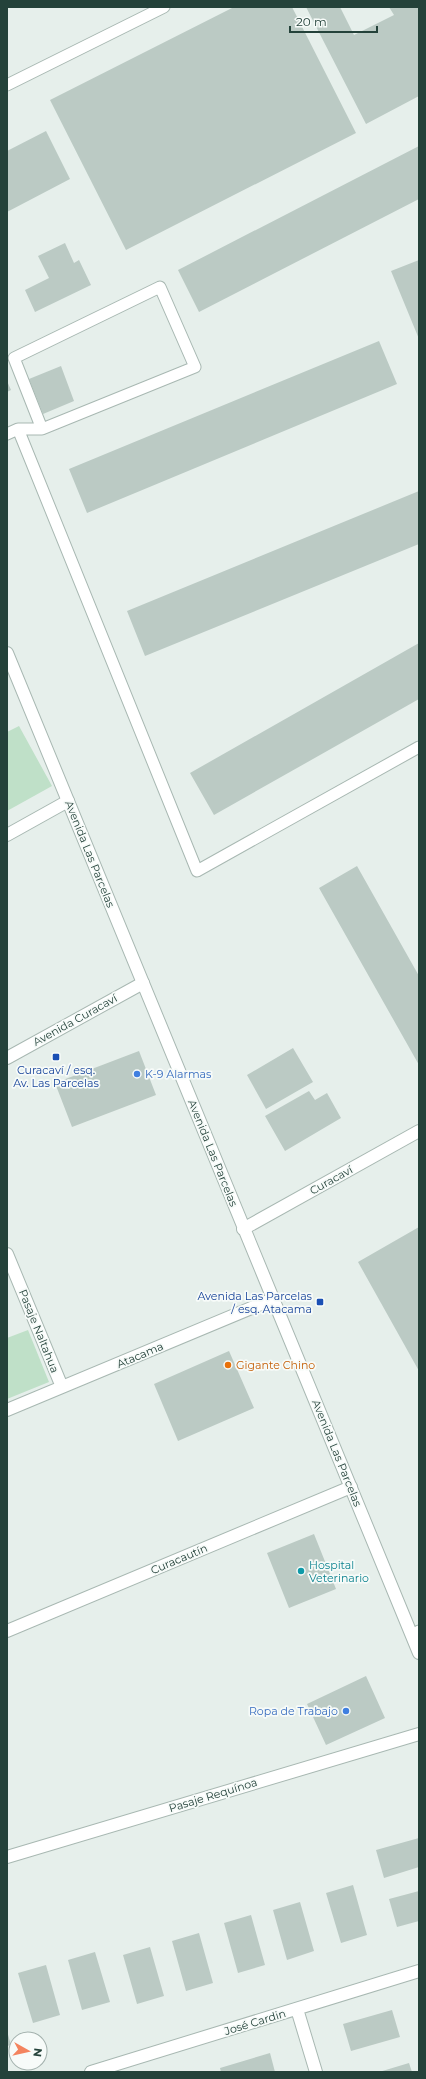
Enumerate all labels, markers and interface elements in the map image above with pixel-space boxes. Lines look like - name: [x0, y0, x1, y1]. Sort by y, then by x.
- scale bar: [290, 8, 377, 34]
- text: 20 m: [296, 14, 327, 29]
- street label: Avenida Las Parcelas: [62, 798, 118, 910]
- street label: Avenida Curacaví: [30, 991, 120, 1049]
- marker: Curacaví / esq. Av. Las Parcelas: [51, 1052, 61, 1062]
- place label: Curacaví / esq. Av. Las Parcelas: [13, 1063, 99, 1090]
- place label: K-9 Alarmas: [145, 1067, 212, 1081]
- marker: K-9 Alarmas: [132, 1069, 142, 1079]
- street label: Avenida Las Parcelas: [185, 1097, 241, 1209]
- street label: Curacaví: [307, 1162, 356, 1198]
- street label: Pasaje Naltahua: [16, 1287, 62, 1375]
- place label: Avenida Las Parcelas / esq. Atacama: [197, 1289, 313, 1316]
- marker: Avenida Las Parcelas / esq. Atacama: [315, 1297, 325, 1307]
- street label: Atacama: [115, 1339, 165, 1371]
- place label: Gigante Chino: [236, 1358, 315, 1372]
- marker: Gigante Chino: [223, 1360, 233, 1370]
- street label: Avenida Las Parcelas: [309, 1397, 365, 1509]
- street label: Curacautín: [148, 1541, 210, 1577]
- place label: Hospital Veterinario: [309, 1558, 369, 1585]
- marker: Hospital Veterinario: [296, 1566, 306, 1576]
- place label: Ropa de Trabajo: [249, 1704, 338, 1718]
- marker: Ropa de Trabajo: [341, 1706, 351, 1716]
- street label: Pasaje Requínoa: [167, 1775, 259, 1815]
- street label: José Cardin: [222, 2006, 287, 2038]
- north arrow: [8, 2031, 48, 2071]
- text: N: [30, 2047, 45, 2058]

